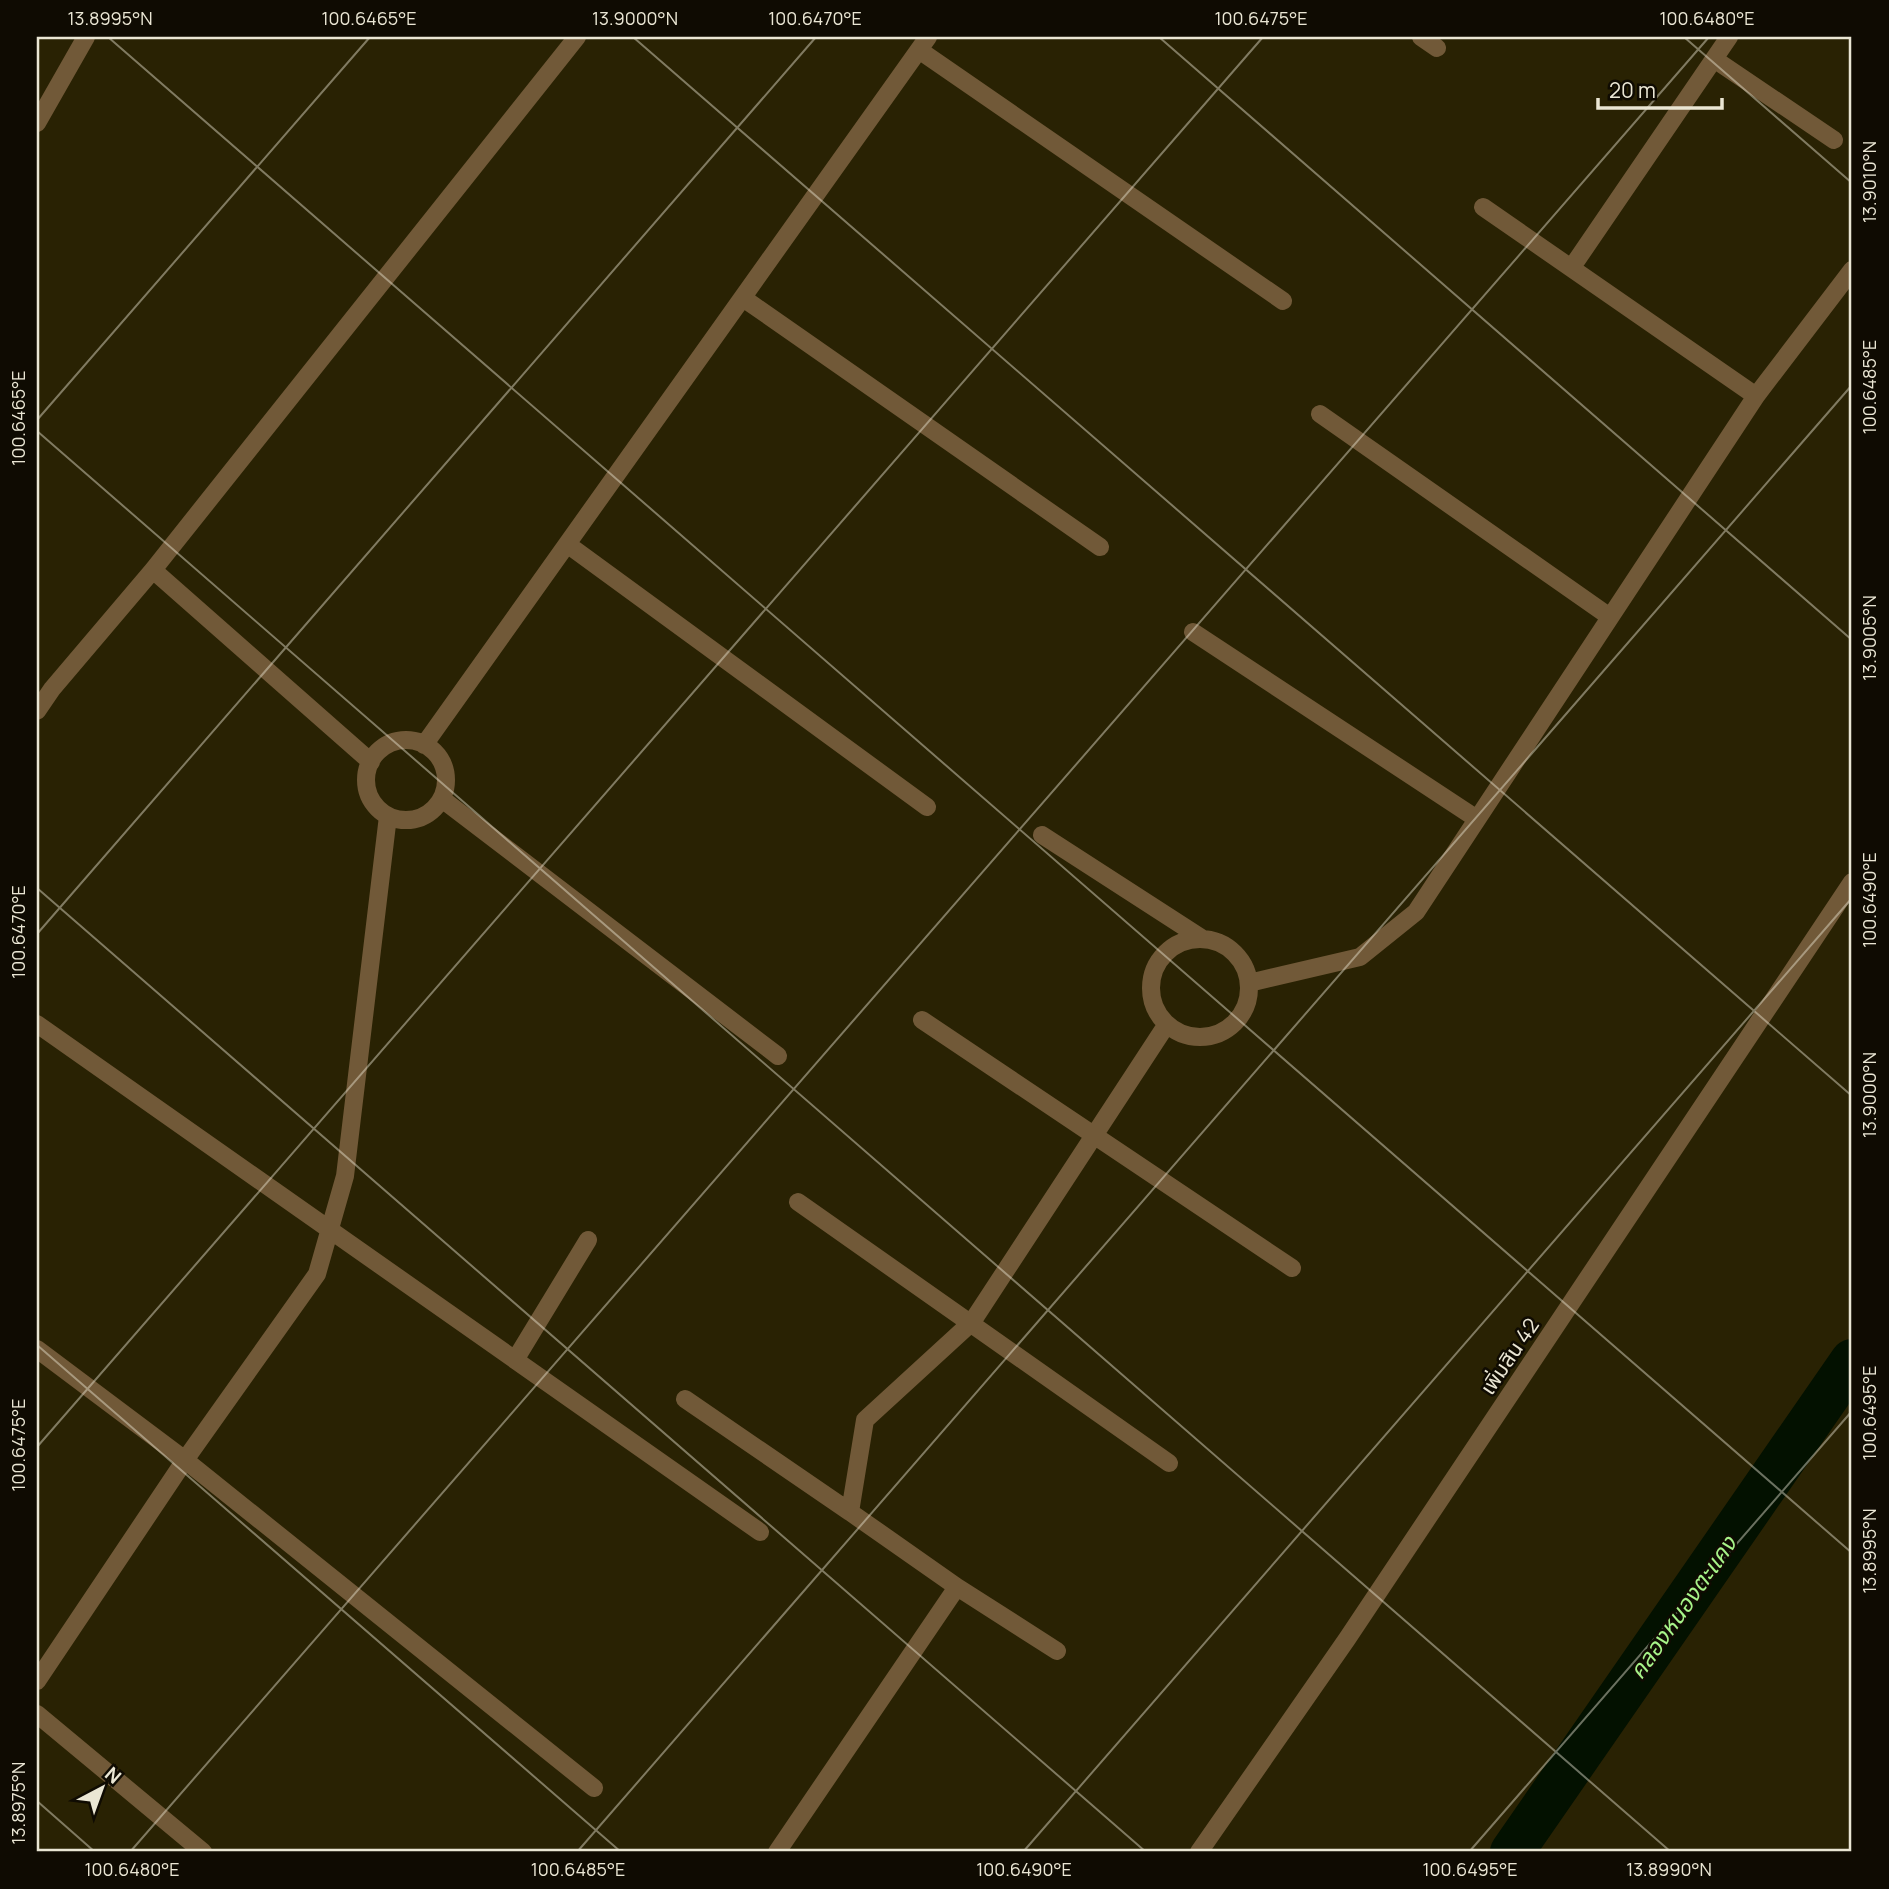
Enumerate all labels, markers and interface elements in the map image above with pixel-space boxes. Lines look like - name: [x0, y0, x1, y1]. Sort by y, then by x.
- text: 13.8995°N: [67, 6, 153, 30]
- text: 100.6465°E: [321, 6, 417, 30]
- text: 13.9000°N: [592, 6, 678, 30]
- text: 100.6470°E: [768, 6, 862, 30]
- text: 100.6475°E: [1214, 6, 1308, 30]
- text: 100.6480°E: [1659, 6, 1755, 30]
- scale bar: [1598, 66, 1723, 110]
- text: 20 m: [1609, 76, 1656, 104]
- text: 13.9010°N: [1857, 141, 1881, 223]
- text: 100.6485°E: [1857, 340, 1881, 434]
- text: 100.6465°E: [6, 370, 30, 466]
- text: 13.9005°N: [1857, 595, 1881, 681]
- text: 100.6490°E: [1857, 852, 1881, 948]
- text: 100.6470°E: [6, 885, 30, 979]
- text: 13.9000°N: [1857, 1052, 1881, 1138]
- street label: เพิ่มสิน 42: [1473, 1312, 1545, 1400]
- text: 100.6495°E: [1857, 1365, 1881, 1461]
- text: 100.6475°E: [6, 1398, 30, 1492]
- text: 13.8995°N: [1857, 1508, 1881, 1594]
- water label: คลองหนองตะแคง: [1621, 1528, 1744, 1685]
- north arrow: [66, 1752, 136, 1822]
- text: N: [99, 1761, 127, 1789]
- text: 13.8975°N: [6, 1762, 30, 1844]
- text: 100.6480°E: [84, 1857, 180, 1881]
- text: 100.6485°E: [531, 1857, 625, 1881]
- text: 100.6490°E: [976, 1857, 1072, 1881]
- text: 100.6495°E: [1422, 1857, 1518, 1881]
- text: 13.8990°N: [1626, 1857, 1712, 1881]

